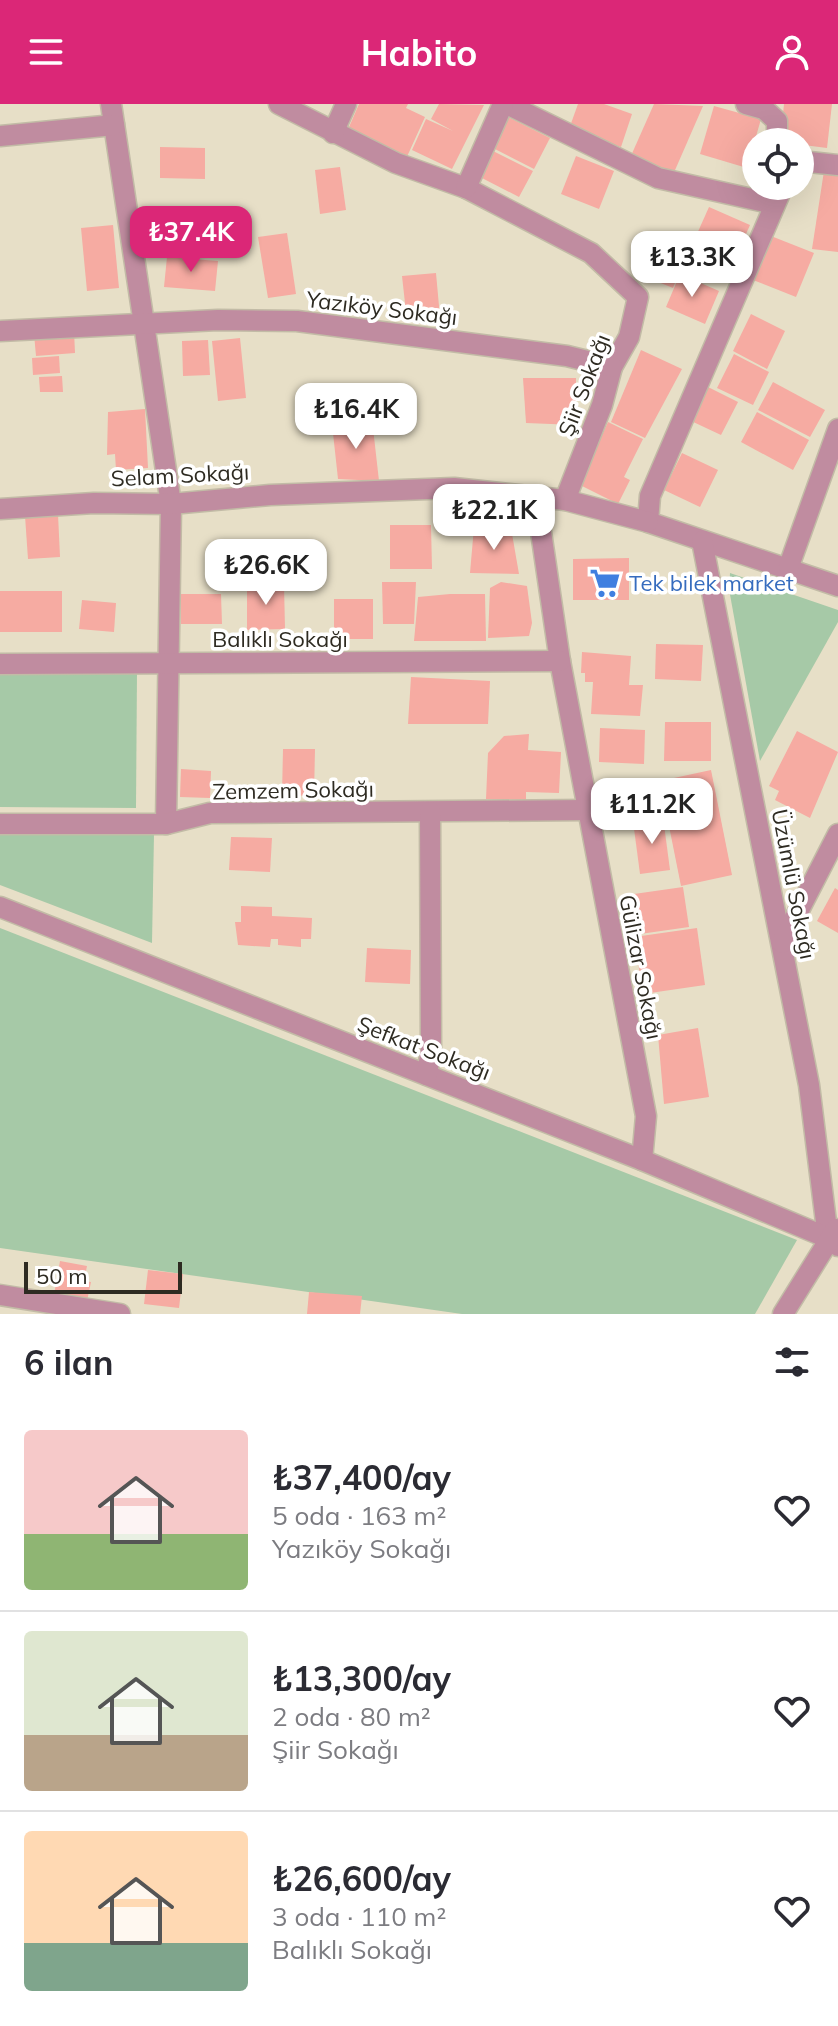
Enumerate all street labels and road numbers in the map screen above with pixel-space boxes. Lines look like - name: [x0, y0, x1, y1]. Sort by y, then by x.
- street label: Yazıköy Sokağı: [304, 285, 459, 331]
- street label: Şiir Sokağı: [552, 330, 616, 440]
- street label: Selam Sokağı: [110, 457, 250, 493]
- street label: Balıklı Sokağı: [212, 625, 348, 653]
- street label: Zemzem Sokağı: [212, 775, 374, 805]
- street label: Üzümlü Sokağı: [766, 807, 822, 961]
- street label: Gülizar Sokağı: [613, 892, 669, 1042]
- street label: Şefkat Sokağı: [354, 1010, 494, 1086]

